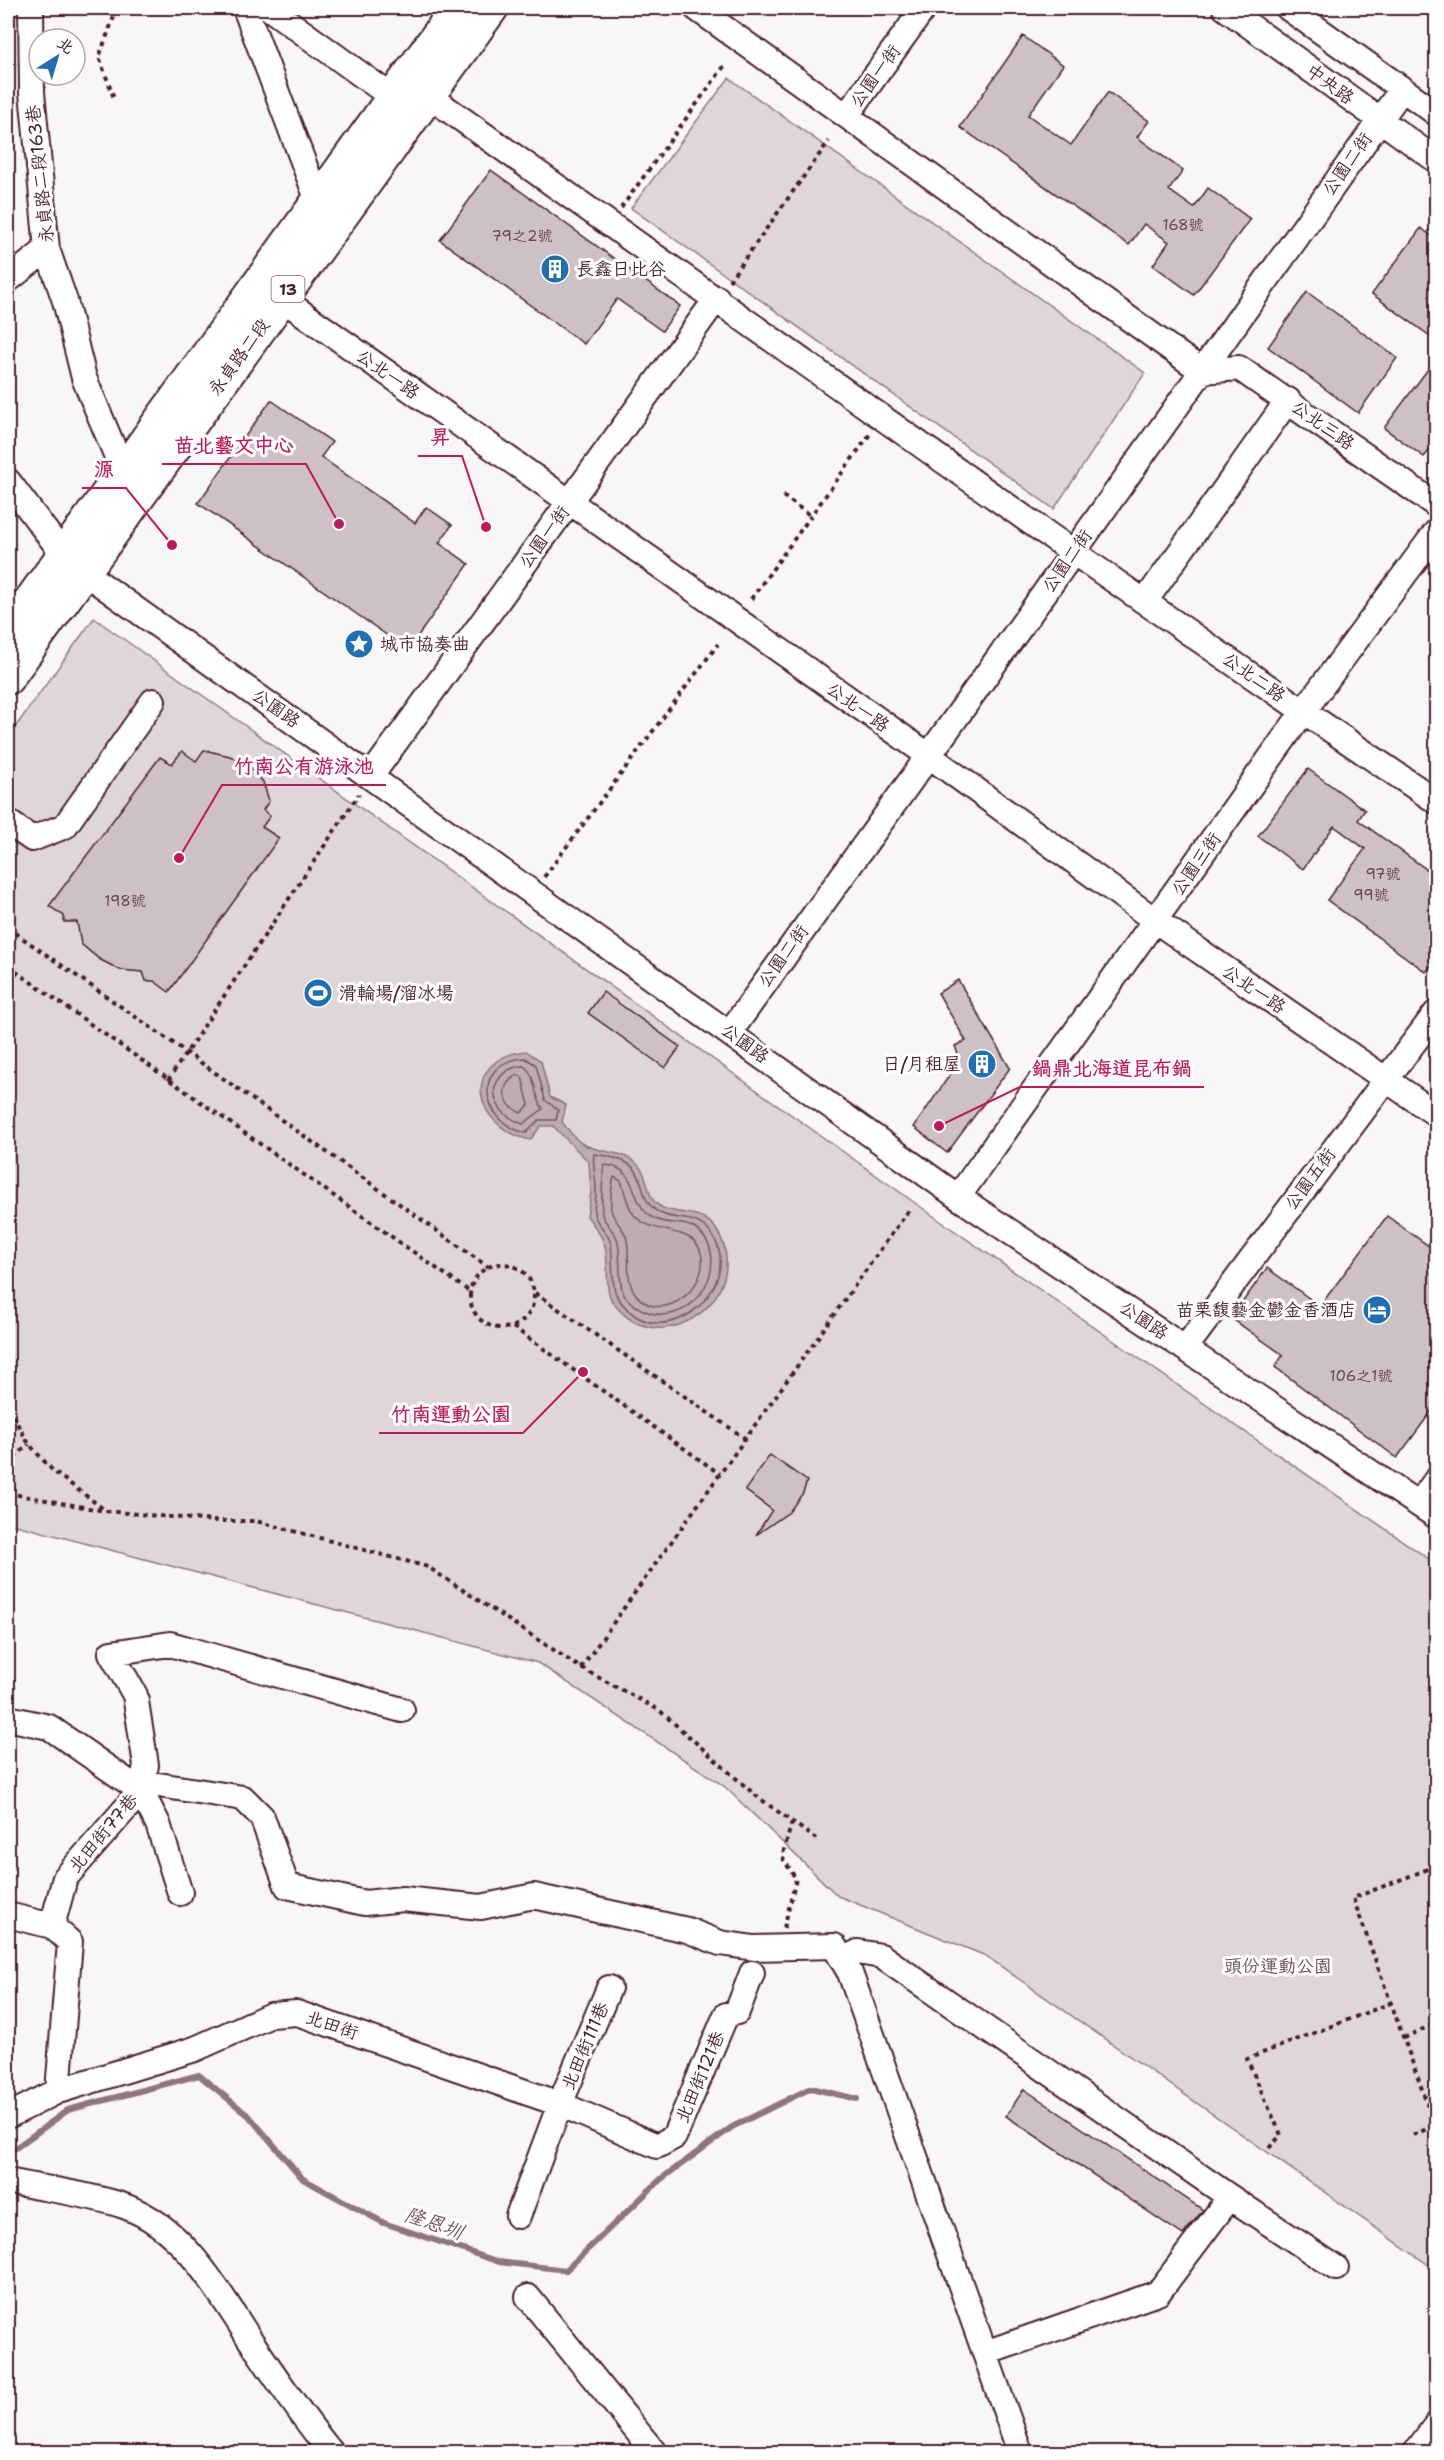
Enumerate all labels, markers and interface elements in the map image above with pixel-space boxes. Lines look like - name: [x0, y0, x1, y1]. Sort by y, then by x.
- north arrow: [27, 27, 87, 87]
- text: 北: [53, 32, 78, 59]
- street label: 公園一街: [844, 40, 906, 112]
- street label: 中央路: [1301, 58, 1359, 110]
- street label: 永貞路二段163巷: [21, 104, 59, 244]
- street label: 公園二街: [1317, 128, 1377, 200]
- house number: 168號: [1162, 215, 1204, 235]
- house number: 79之2號: [492, 226, 552, 246]
- building icon: 長鑫日比谷: [539, 253, 571, 285]
- place label: 長鑫日比谷: [576, 257, 666, 281]
- road number: 13: [272, 276, 304, 302]
- street label: 永貞路二段: [203, 314, 275, 400]
- street label: 公北一路: [352, 344, 424, 404]
- street label: 公北三路: [1287, 395, 1359, 455]
- callout: 昇: [418, 418, 462, 456]
- text: 昇: [430, 424, 450, 450]
- callout: 苗北藝文中心: [162, 426, 306, 464]
- text: 苗北藝文中心: [174, 432, 294, 458]
- callout: 源: [82, 450, 126, 488]
- text: 源: [94, 456, 114, 482]
- street label: 公園一街: [513, 501, 575, 573]
- street label: 公園二街: [1037, 525, 1097, 597]
- place icon: 城市協奏曲: [343, 628, 375, 660]
- place label: 城市協奏曲: [380, 632, 470, 656]
- street label: 公北二路: [1218, 647, 1290, 707]
- street label: 公北一路: [822, 677, 894, 737]
- street label: 公園路: [247, 683, 305, 733]
- callout: 竹南公有游泳池: [222, 747, 386, 785]
- text: 竹南公有游泳池: [234, 753, 374, 779]
- street label: 公園三街: [1166, 828, 1226, 900]
- house number: 97號: [1365, 864, 1401, 884]
- house number: 99號: [1353, 885, 1389, 905]
- house number: 198號: [104, 891, 146, 911]
- street label: 公園二街: [752, 920, 814, 992]
- street label: 公北一路: [1217, 959, 1291, 1019]
- sports icon: 滑輪場/溜冰場: [302, 977, 334, 1009]
- place label: 滑輪場/溜冰場: [339, 981, 453, 1005]
- street label: 公園路: [716, 1017, 774, 1069]
- building icon: 日/月租屋: [966, 1048, 998, 1080]
- callout: 鍋鼎北海道昆布鍋: [1020, 1049, 1204, 1087]
- place label: 日/月租屋: [883, 1052, 961, 1076]
- text: 鍋鼎北海道昆布鍋: [1032, 1055, 1192, 1081]
- street label: 公園五街: [1279, 1143, 1341, 1215]
- hotel icon: 苗栗馥藝金鬱金香酒店: [1361, 1294, 1393, 1326]
- street label: 公園路: [1115, 1295, 1173, 1345]
- place label: 苗栗馥藝金鬱金香酒店: [1176, 1298, 1356, 1322]
- house number: 106之1號: [1330, 1366, 1392, 1386]
- callout: 竹南運動公園: [379, 1395, 523, 1433]
- text: 竹南運動公園: [391, 1401, 511, 1427]
- street label: 北田街77巷: [63, 1788, 143, 1878]
- park label: 頭份運動公園: [1224, 1954, 1332, 1978]
- street label: 北田街111巷: [556, 1998, 614, 2094]
- street label: 北田街: [303, 2005, 361, 2045]
- street label: 北田街121巷: [670, 2027, 730, 2127]
- water label: 隆恩圳: [401, 2201, 468, 2246]

